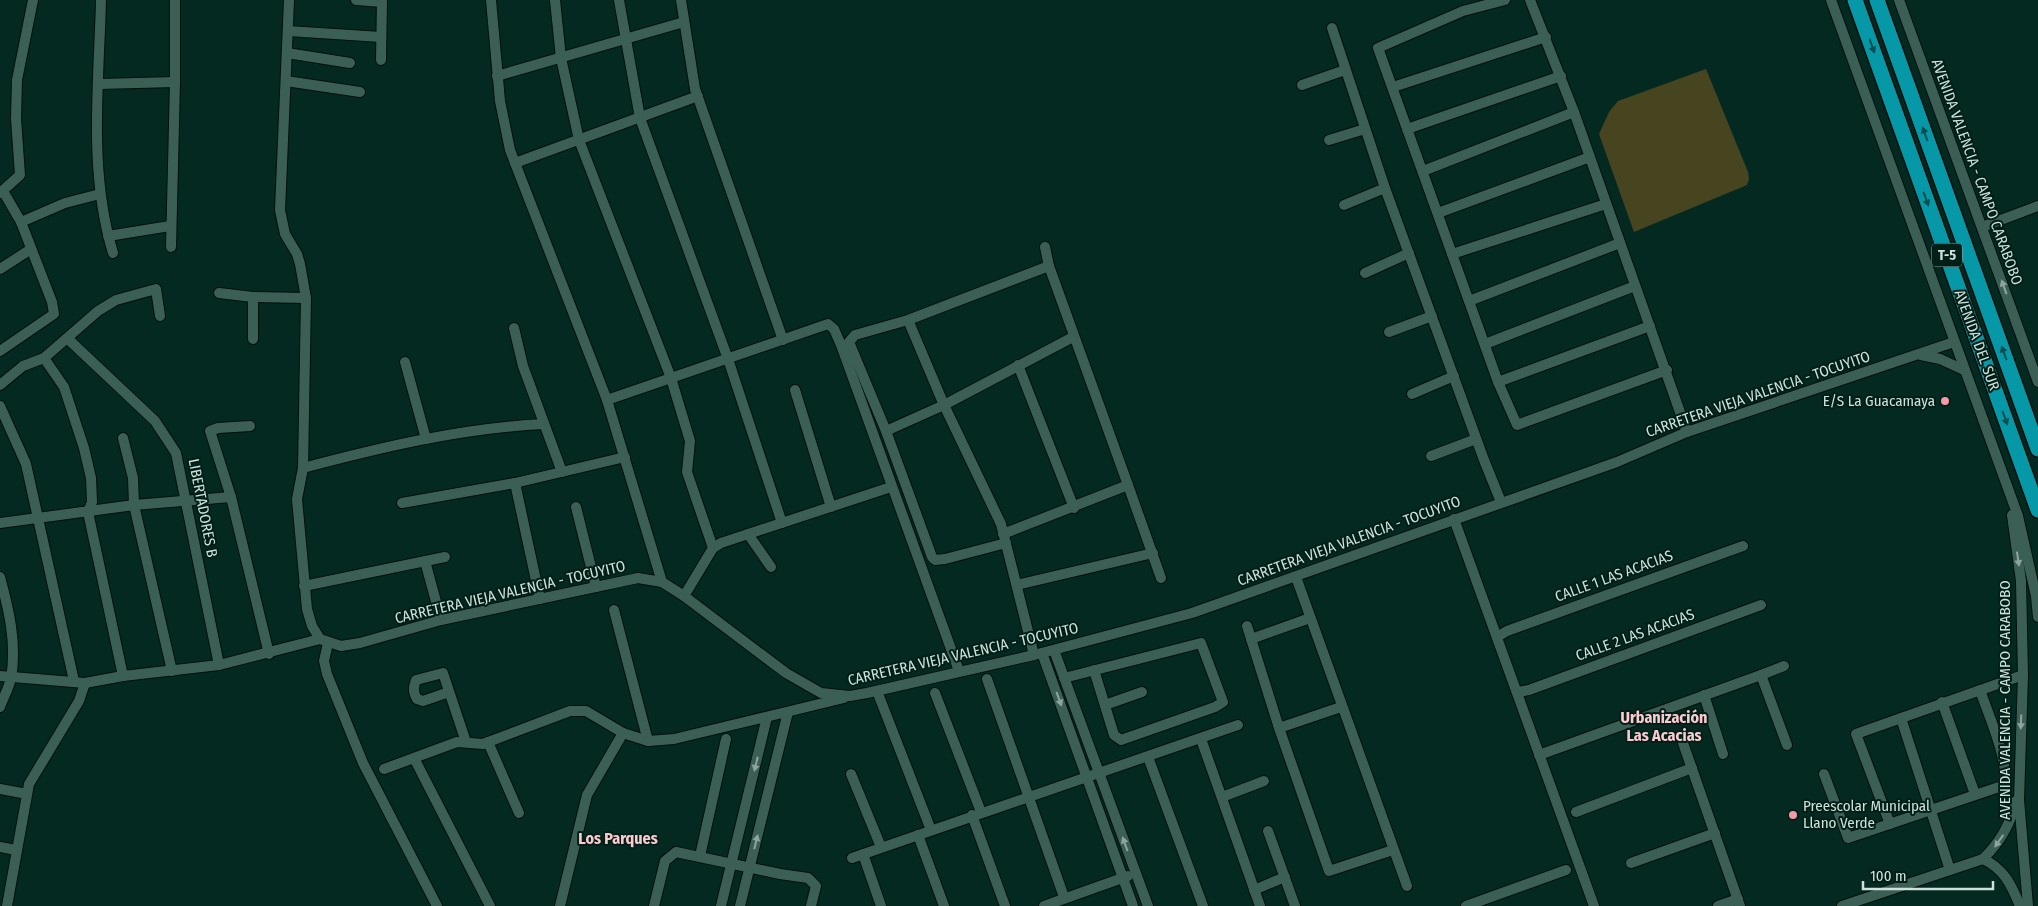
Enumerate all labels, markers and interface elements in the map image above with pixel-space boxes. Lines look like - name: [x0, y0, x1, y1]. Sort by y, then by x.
- one-way arrow: [1868, 39, 1876, 54]
- street label: AVENIDA VALENCIA - CAMPO CARABOBO: [1928, 56, 2026, 288]
- one-way arrow: [1921, 127, 1928, 142]
- one-way arrow: [1923, 192, 1931, 207]
- road number: T-5: [1932, 244, 1962, 266]
- one-way arrow: [2000, 279, 2008, 294]
- street label: AVENIDA DEL SUR: [1950, 287, 2004, 393]
- one-way arrow: [2000, 345, 2008, 360]
- street label: CARRETERA VIEJA VALENCIA - TOCUYITO: [1644, 347, 1872, 441]
- place label: E/S La Guacamaya: [1823, 392, 1935, 410]
- marker: E/S La Guacamaya: [1939, 395, 1951, 407]
- one-way arrow: [2001, 411, 2009, 426]
- street label: LIBERTADORES B: [185, 457, 221, 559]
- street label: CARRETERA VIEJA VALENCIA - TOCUYITO: [1235, 492, 1463, 590]
- street label: CALLE 1 LAS ACACIAS: [1553, 546, 1675, 606]
- one-way arrow: [2014, 552, 2022, 568]
- street label: CARRETERA VIEJA VALENCIA - TOCUYITO: [393, 557, 627, 627]
- street label: AVENIDA VALENCIA - CAMPO CARABOBO: [1996, 580, 2014, 820]
- street label: CALLE 2 LAS ACACIAS: [1573, 605, 1697, 665]
- street label: CARRETERA VIEJA VALENCIA - TOCUYITO: [846, 619, 1080, 689]
- one-way arrow: [1055, 692, 1063, 707]
- district label: Urbanización Las Acacias: [1621, 708, 1707, 745]
- one-way arrow: [2017, 714, 2025, 730]
- one-way arrow: [751, 756, 759, 771]
- place label: Preescolar Municipal Llano Verde: [1803, 797, 1930, 832]
- marker: Preescolar Municipal Llano Verde: [1787, 809, 1799, 821]
- district label: Los Parques: [578, 829, 658, 848]
- one-way arrow: [752, 834, 760, 849]
- one-way arrow: [1994, 834, 2004, 848]
- one-way arrow: [1121, 836, 1129, 851]
- scale bar: [1863, 858, 1993, 890]
- text: 100 m: [1870, 867, 1907, 885]

